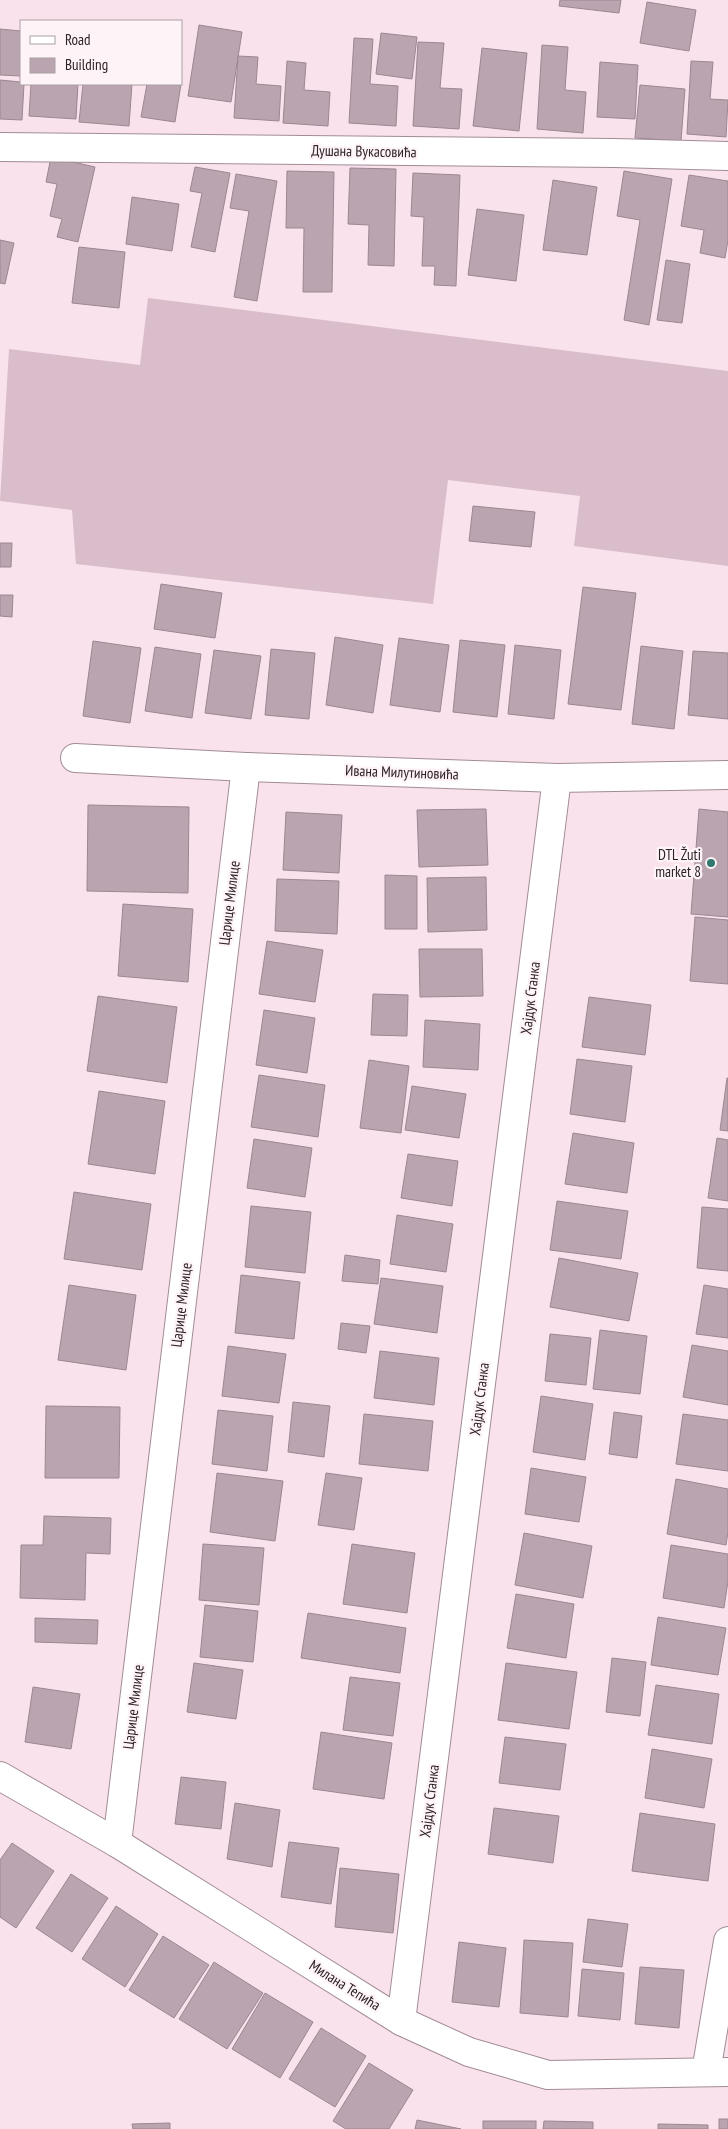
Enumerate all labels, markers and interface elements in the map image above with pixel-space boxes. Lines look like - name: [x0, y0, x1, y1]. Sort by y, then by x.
- legend: [20, 20, 182, 85]
- text: Road: [65, 30, 91, 49]
- text: Building: [65, 55, 108, 74]
- street label: Душана Вукасовића: [311, 141, 417, 161]
- street label: Ивана Милутиновића: [345, 761, 459, 783]
- place label: DTL Žuti market 8: [655, 845, 701, 881]
- marker: DTL Žuti market 8: [705, 857, 717, 869]
- street label: Царице Милице: [214, 860, 244, 946]
- street label: Хајдук Станка: [516, 961, 544, 1035]
- street label: Царице Милице: [166, 1262, 196, 1348]
- street label: Хајдук Станка: [465, 1362, 493, 1436]
- street label: Царице Милице: [118, 1664, 148, 1750]
- street label: Хајдук Станка: [415, 1764, 443, 1838]
- street label: Милана Тепића: [306, 1956, 384, 2014]

